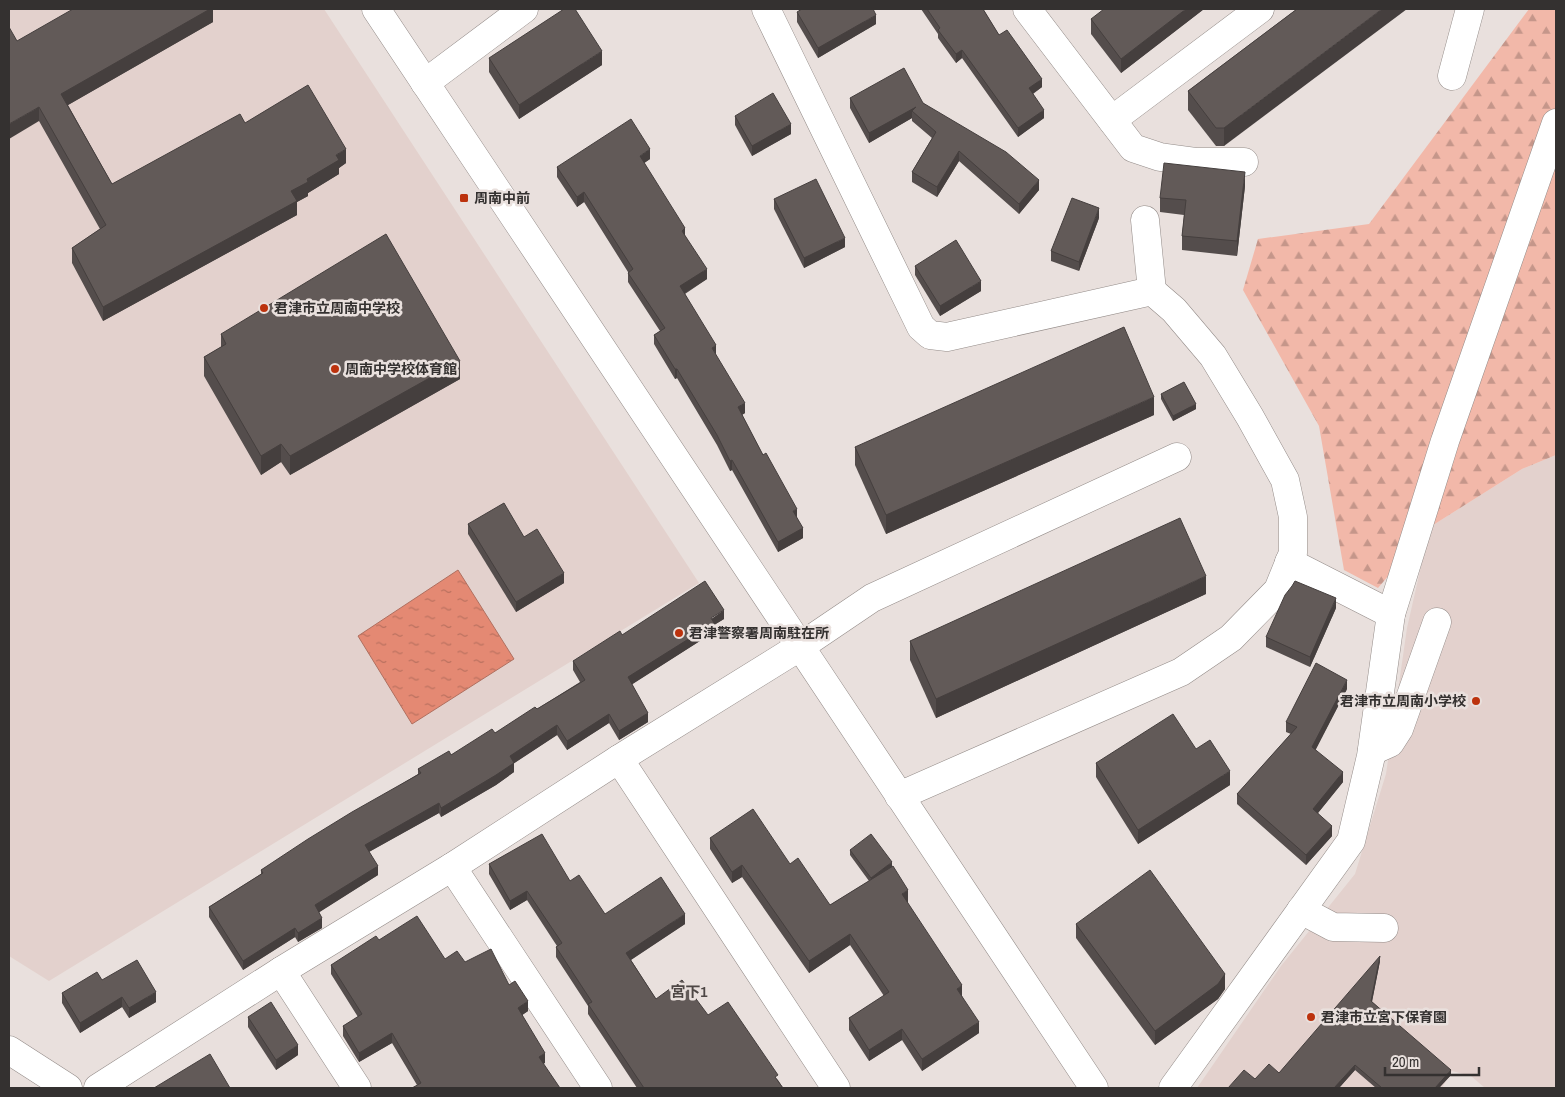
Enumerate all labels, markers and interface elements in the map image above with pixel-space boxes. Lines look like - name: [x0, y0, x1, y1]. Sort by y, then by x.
- place label: 周南中前: [474, 189, 530, 207]
- marker: 周南中前: [458, 192, 470, 204]
- place label: 君津市立周南中学校: [274, 299, 400, 317]
- marker: 君津市立周南中学校: [258, 302, 270, 314]
- place label: 周南中学校体育館: [345, 360, 457, 378]
- marker: 周南中学校体育館: [329, 363, 341, 375]
- place label: 君津警察署周南駐在所: [689, 624, 829, 642]
- marker: 君津警察署周南駐在所: [673, 627, 685, 639]
- place label: 君津市立周南小学校: [1340, 692, 1466, 710]
- marker: 君津市立周南小学校: [1470, 695, 1482, 707]
- district label: 宮下1: [671, 981, 708, 1002]
- place label: 君津市立宮下保育園: [1321, 1008, 1447, 1026]
- marker: 君津市立宮下保育園: [1305, 1011, 1317, 1023]
- scale bar: [1385, 1044, 1479, 1076]
- text: 20 m: [1392, 1051, 1419, 1072]

